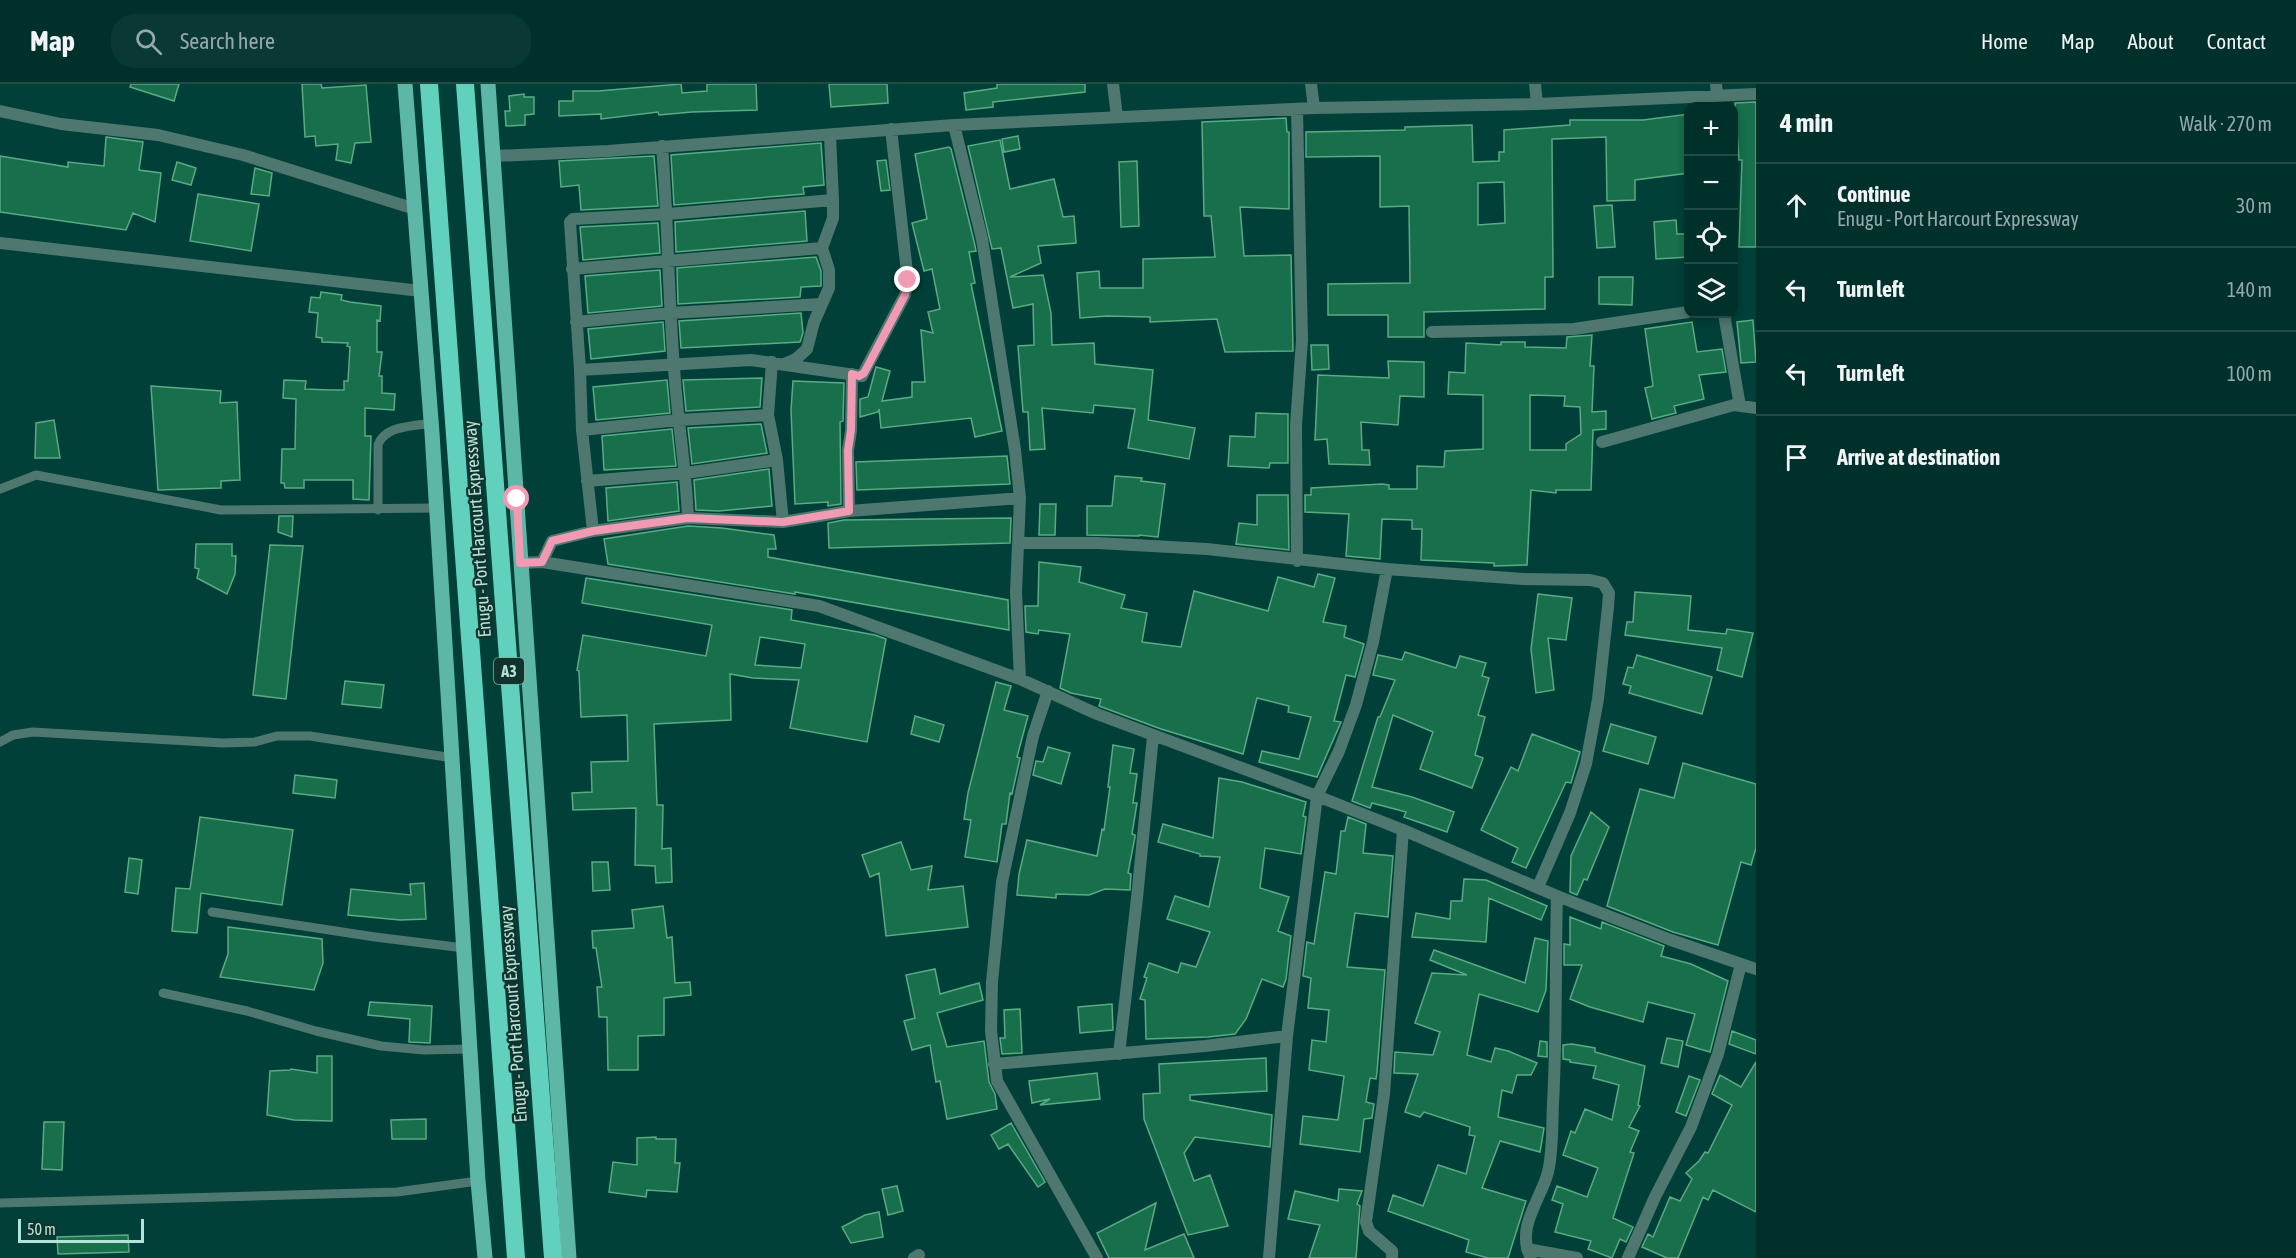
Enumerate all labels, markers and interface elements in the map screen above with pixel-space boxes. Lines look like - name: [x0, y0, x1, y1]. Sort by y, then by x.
- search box: [111, 14, 531, 68]
- text: Map: [30, 25, 75, 57]
- icon: search: [132, 25, 165, 58]
- text: Search here: [180, 28, 275, 54]
- text: Home: [1981, 29, 2028, 53]
- text: Map: [2061, 29, 2095, 53]
- text: About: [2128, 29, 2174, 53]
- text: Contact: [2207, 29, 2266, 53]
- map controls: [1684, 102, 1738, 318]
- button: +: [1684, 102, 1738, 156]
- text: 4 min: [1780, 108, 1833, 138]
- text: Walk · 270 m: [2180, 112, 2272, 135]
- button: −: [1684, 156, 1738, 210]
- text: Continue: [1837, 181, 1911, 207]
- icon: ahead: [1780, 189, 1813, 222]
- text: 30 m: [2236, 194, 2272, 217]
- text: Enugu - Port Harcourt Expressway: [1837, 207, 2079, 230]
- button: locate: [1684, 210, 1738, 264]
- button: layers: [1684, 264, 1738, 318]
- route end: [894, 266, 920, 292]
- icon: left: [1780, 273, 1813, 306]
- text: Turn left: [1837, 276, 1904, 302]
- text: 140 m: [2227, 278, 2272, 301]
- icon: left: [1780, 357, 1813, 390]
- text: Turn left: [1837, 360, 1904, 386]
- text: 100 m: [2227, 362, 2272, 385]
- street label: Enugu - Port Harcourt Expressway: [459, 420, 495, 638]
- icon: arrive: [1780, 441, 1813, 474]
- text: Arrive at destination: [1837, 444, 2000, 470]
- route start: [503, 485, 529, 511]
- road number: A3: [494, 658, 524, 684]
- street label: Enugu - Port Harcourt Expressway: [495, 905, 531, 1123]
- scale bar: [18, 1216, 144, 1244]
- text: 50 m: [27, 1220, 56, 1238]

